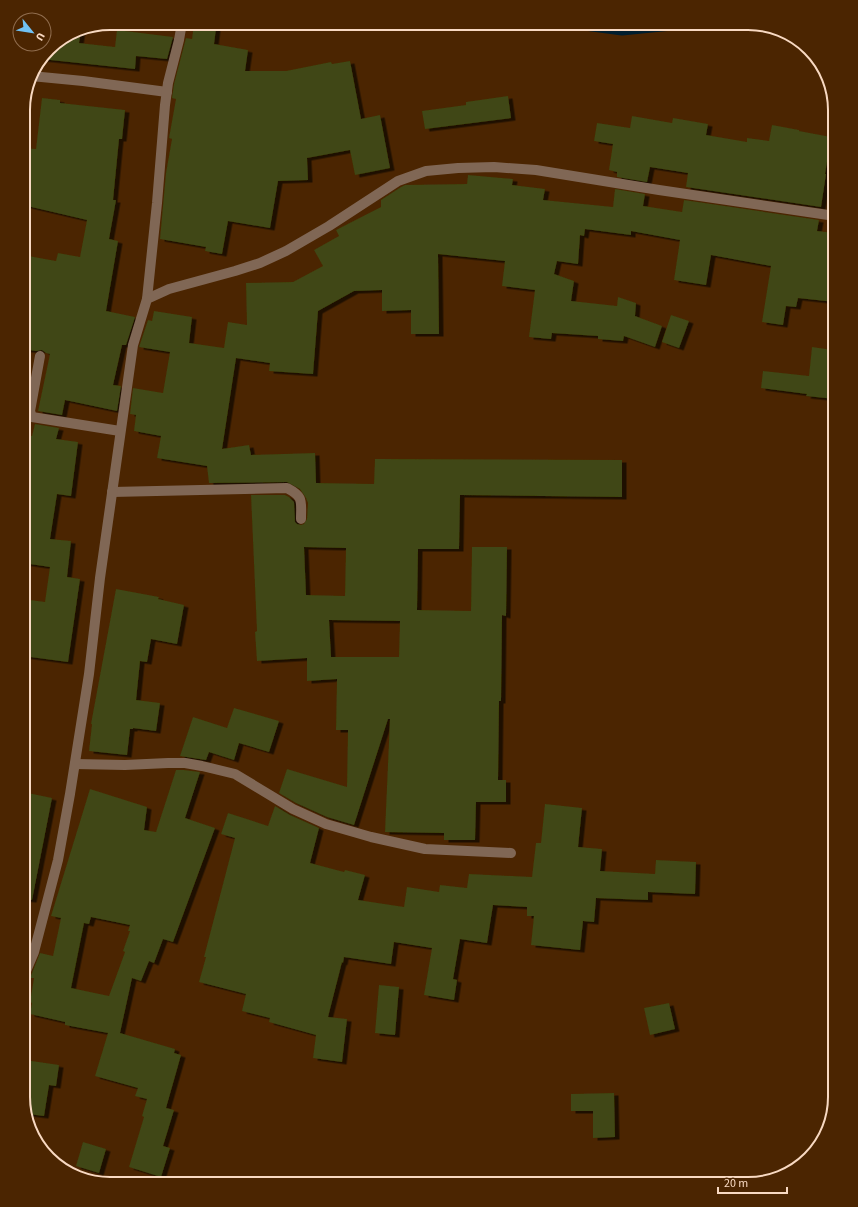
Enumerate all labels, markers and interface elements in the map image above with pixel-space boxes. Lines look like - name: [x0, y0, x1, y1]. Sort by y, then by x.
- north arrow: [12, 12, 52, 52]
- text: U: [32, 30, 49, 44]
- scale bar: [718, 1169, 787, 1195]
- text: 20 m: [724, 1175, 748, 1192]

